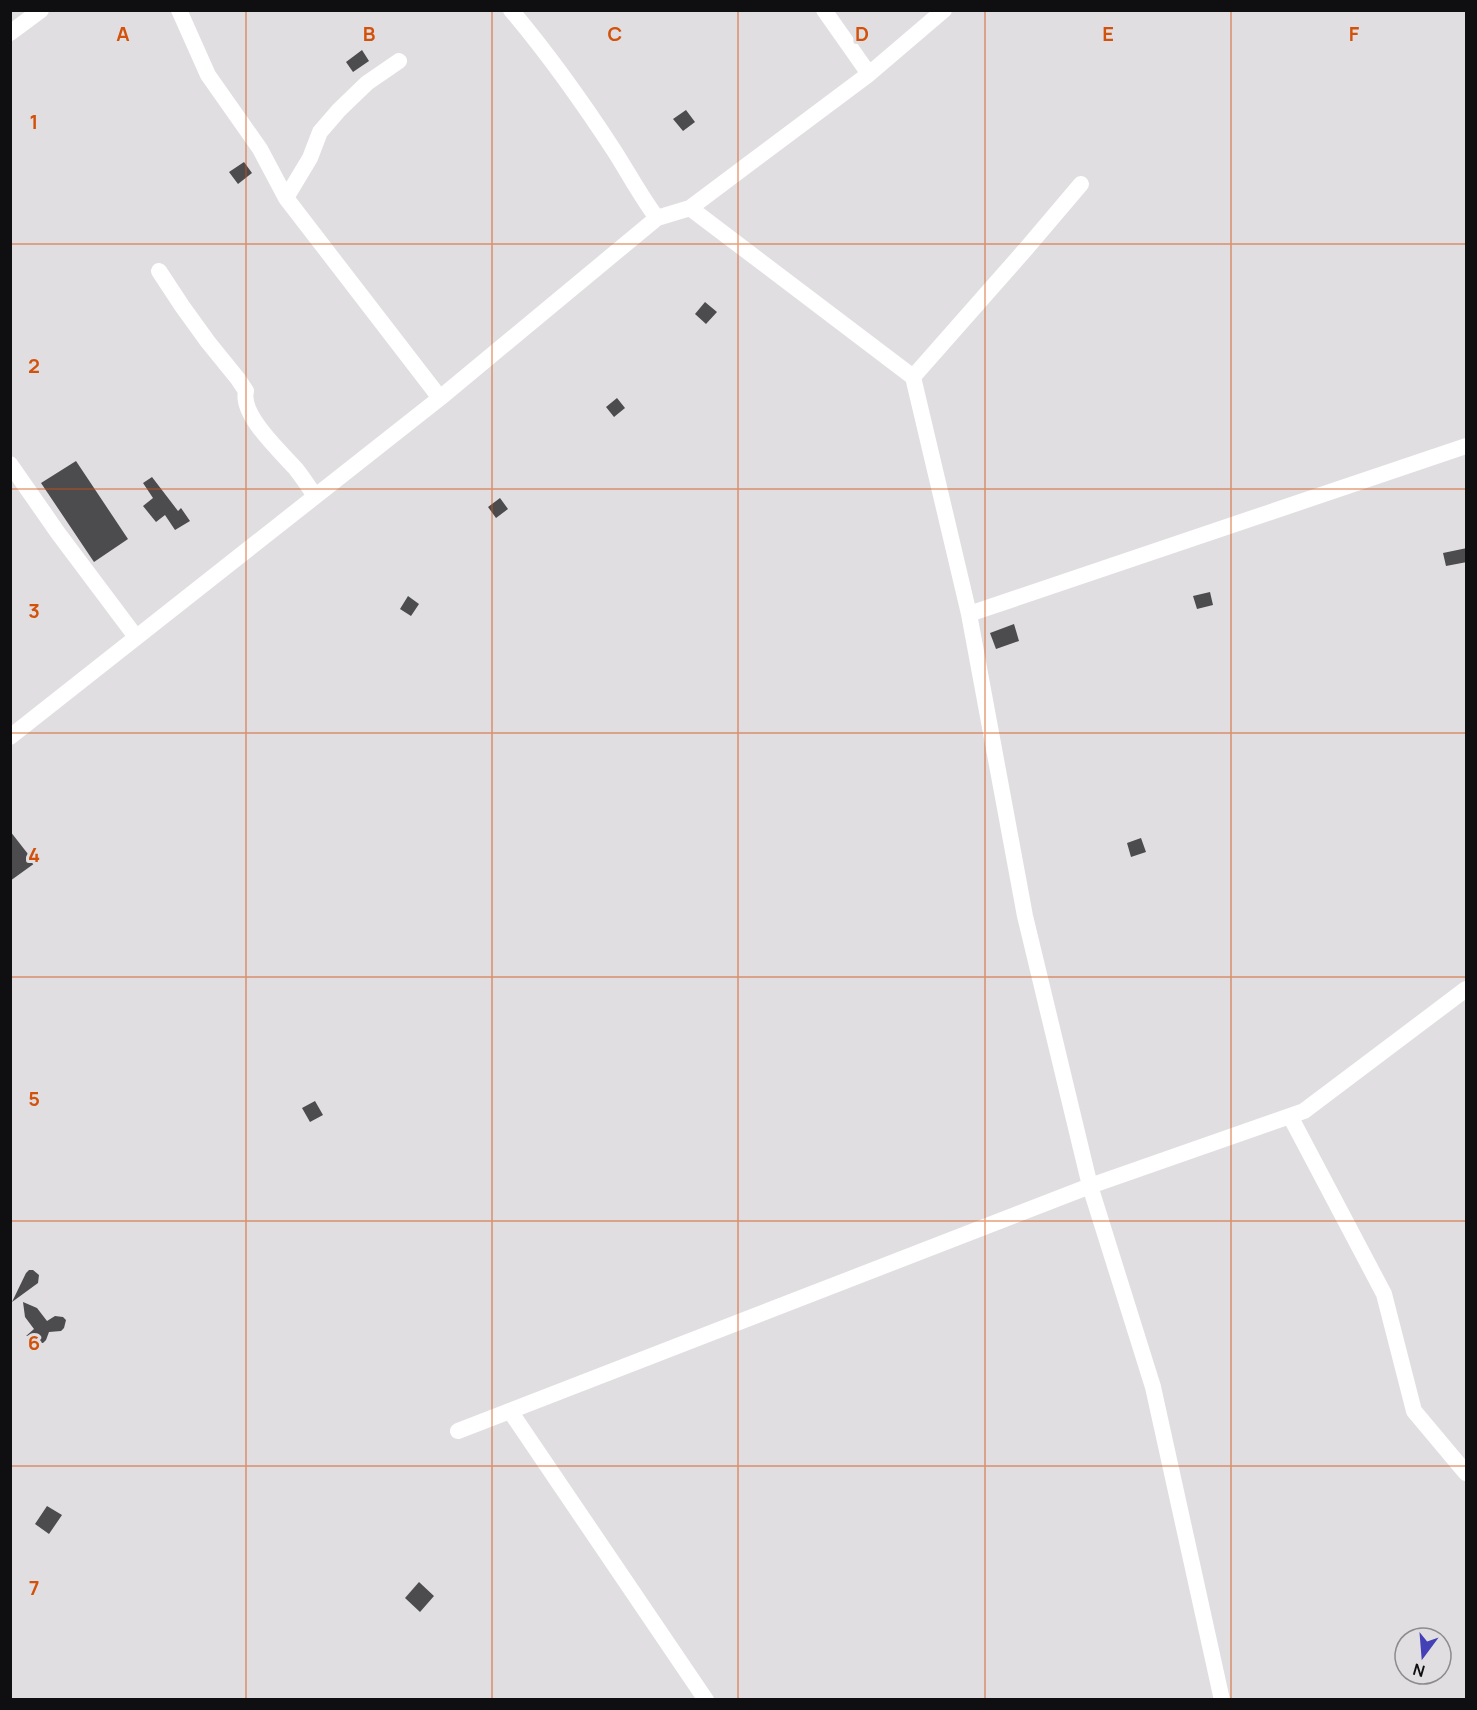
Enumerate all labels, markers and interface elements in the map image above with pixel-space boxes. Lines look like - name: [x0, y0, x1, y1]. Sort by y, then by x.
- text: A: [116, 20, 130, 47]
- text: B: [363, 20, 376, 47]
- text: C: [608, 20, 622, 47]
- text: D: [855, 20, 869, 47]
- text: E: [1102, 20, 1114, 47]
- text: F: [1349, 20, 1360, 47]
- text: 1: [30, 108, 38, 135]
- text: 2: [28, 352, 40, 379]
- text: 3: [28, 597, 40, 624]
- text: 4: [28, 841, 40, 868]
- text: 5: [28, 1085, 40, 1112]
- text: 6: [28, 1329, 40, 1356]
- text: 7: [29, 1574, 39, 1601]
- north arrow: [1393, 1626, 1453, 1686]
- text: N: [1410, 1658, 1427, 1683]

